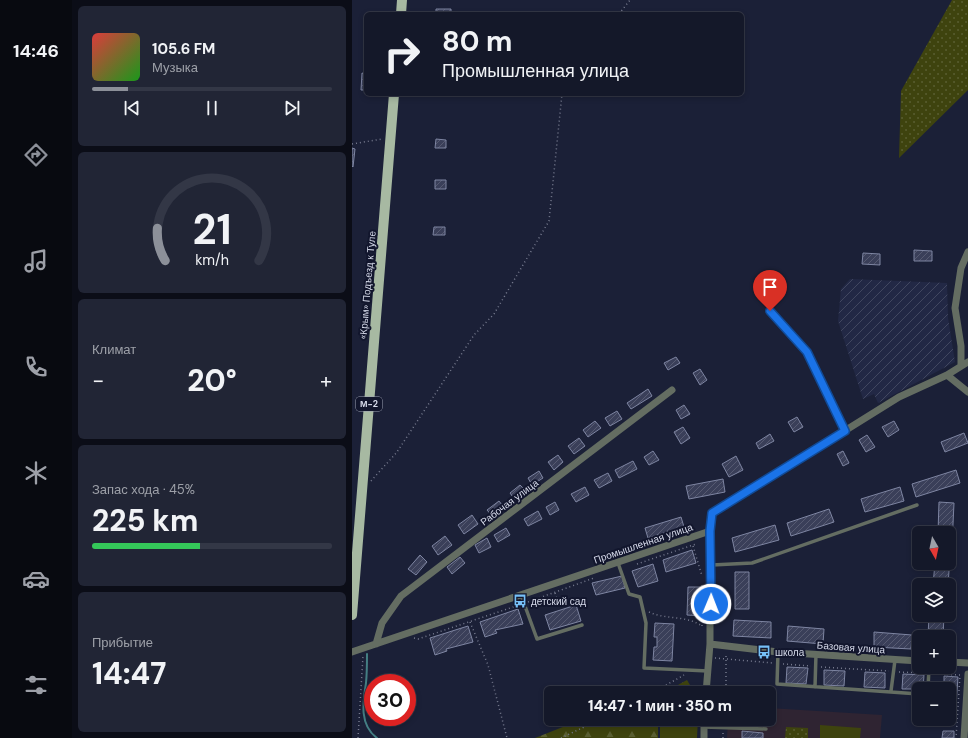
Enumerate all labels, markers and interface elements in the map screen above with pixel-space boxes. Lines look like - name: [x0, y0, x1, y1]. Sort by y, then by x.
- text: 80 m: [442, 23, 512, 60]
- icon: right: [376, 28, 428, 80]
- text: 14:46: [13, 39, 59, 63]
- text: 105.6 FM: [152, 39, 215, 59]
- text: Музыка: [152, 59, 198, 76]
- text: Промышленная улица: [442, 59, 629, 83]
- icon: previous: [121, 97, 143, 119]
- icon: pause: [201, 97, 223, 119]
- icon: next: [281, 97, 303, 119]
- icon: directions: [22, 141, 50, 169]
- text: 21: [192, 202, 232, 256]
- street label: «Крым» Подъезд к Туле: [356, 230, 379, 340]
- icon: music: [22, 247, 50, 275]
- text: km/h: [195, 250, 229, 268]
- pin: [753, 270, 787, 311]
- icon: arrive: [759, 276, 781, 298]
- text: Климат: [92, 341, 136, 358]
- icon: phone: [22, 353, 50, 381]
- text: 20°: [187, 361, 237, 400]
- text: −: [92, 366, 104, 395]
- text: +: [320, 366, 332, 395]
- road number: М-2: [356, 397, 382, 411]
- icon: climate: [22, 459, 50, 487]
- street label: Рабочая улица: [478, 476, 541, 528]
- text: Запас хода · 45%: [92, 481, 195, 498]
- text: 225 km: [92, 501, 198, 540]
- street label: Промышленная улица: [592, 520, 695, 567]
- north arrow: [912, 526, 956, 570]
- map controls: [912, 526, 956, 726]
- icon: car: [22, 565, 50, 593]
- button: layers: [912, 578, 956, 622]
- position arrow: [690, 583, 732, 625]
- bus stop icon: детский сад: [512, 593, 528, 609]
- place label: детский сад: [531, 595, 586, 608]
- button: +: [912, 630, 956, 674]
- text: Прибытие: [92, 634, 153, 651]
- street label: Базовая улица: [816, 639, 886, 656]
- bus stop icon: школа: [756, 644, 772, 660]
- place label: школа: [775, 646, 805, 659]
- text: 14:47: [92, 654, 166, 693]
- icon: filters: [22, 671, 50, 699]
- speed limit sign: 30: [364, 674, 416, 726]
- button: −: [912, 682, 956, 726]
- text: 14:47 · 1 мин · 350 m: [588, 696, 732, 716]

